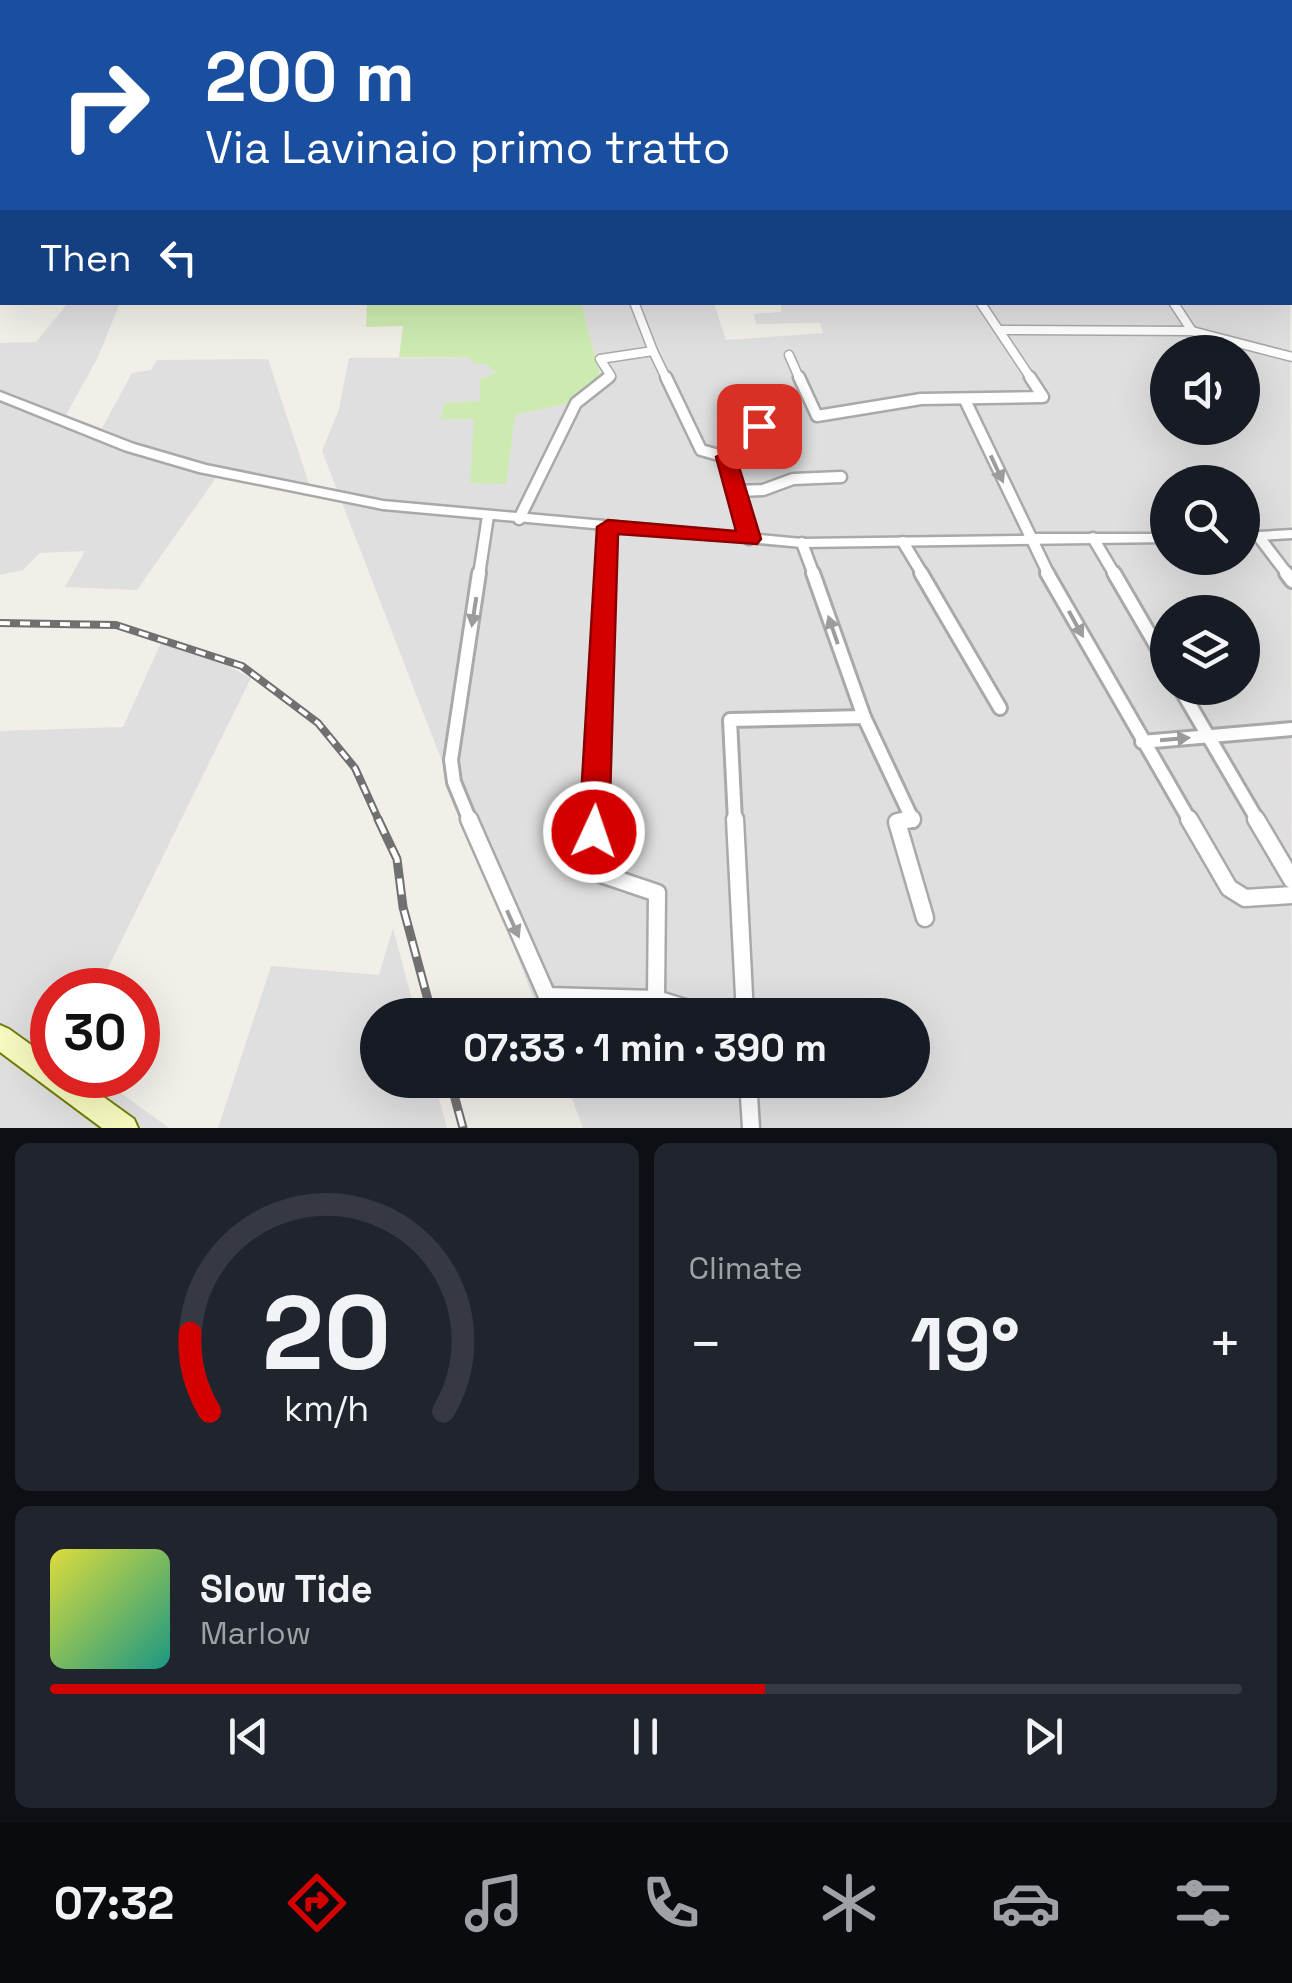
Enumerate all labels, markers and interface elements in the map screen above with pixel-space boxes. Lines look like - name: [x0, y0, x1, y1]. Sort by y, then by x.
- text: 200 m: [205, 32, 415, 121]
- icon: right: [40, 40, 170, 170]
- text: Via Lavinaio primo tratto: [205, 119, 731, 176]
- icon: left: [151, 230, 206, 285]
- text: Then: [40, 234, 131, 282]
- map controls: [1150, 335, 1260, 705]
- button: sound: [1150, 335, 1260, 445]
- pin: [717, 384, 802, 469]
- icon: arrive: [732, 399, 787, 454]
- one-way arrow: [989, 455, 1006, 484]
- button: search: [1150, 465, 1260, 575]
- button: layers: [1150, 595, 1260, 705]
- one-way arrow: [465, 597, 481, 628]
- one-way arrow: [1066, 610, 1084, 638]
- one-way arrow: [825, 614, 840, 644]
- one-way arrow: [1160, 731, 1192, 747]
- position arrow: [542, 780, 646, 884]
- one-way arrow: [505, 909, 521, 939]
- speed limit sign: 30: [30, 968, 160, 1098]
- text: 07:33 · 1 min · 390 m: [463, 1024, 827, 1072]
- text: Climate: [689, 1248, 803, 1288]
- text: 20: [262, 1267, 391, 1399]
- text: 19°: [910, 1296, 1020, 1392]
- text: −: [689, 1309, 723, 1379]
- text: +: [1208, 1309, 1242, 1379]
- text: km/h: [284, 1386, 369, 1431]
- text: Slow Tide: [200, 1565, 373, 1613]
- text: Marlow: [200, 1613, 311, 1653]
- icon: previous: [221, 1709, 276, 1764]
- icon: pause: [618, 1709, 673, 1764]
- icon: next: [1016, 1709, 1071, 1764]
- icon: directions: [282, 1868, 352, 1938]
- icon: music: [459, 1868, 529, 1938]
- icon: phone: [636, 1868, 706, 1938]
- icon: climate: [814, 1868, 884, 1938]
- icon: car: [991, 1868, 1061, 1938]
- icon: filters: [1168, 1868, 1238, 1938]
- text: 07:32: [54, 1875, 174, 1932]

